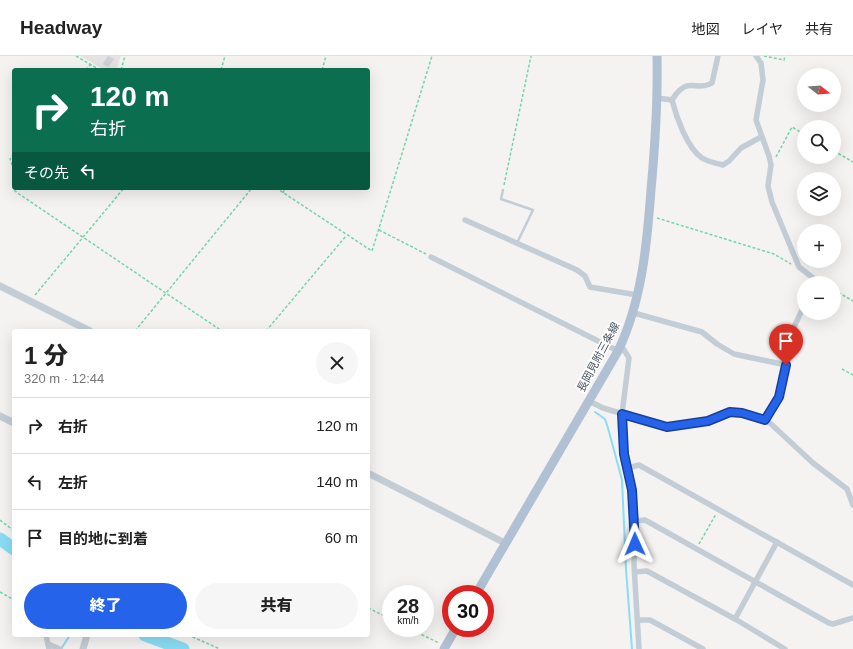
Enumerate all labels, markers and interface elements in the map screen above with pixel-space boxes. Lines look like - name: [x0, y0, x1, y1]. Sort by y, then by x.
- text: Headway: [20, 17, 102, 38]
- text: 地図: [691, 21, 719, 37]
- text: レイヤ: [741, 21, 783, 37]
- text: 共有: [805, 21, 833, 37]
- north arrow: [797, 68, 841, 112]
- map controls: [797, 68, 841, 320]
- text: 120 m: [90, 81, 169, 112]
- icon: right: [24, 84, 76, 136]
- text: 右折: [90, 119, 126, 139]
- button: search: [797, 120, 841, 164]
- icon: left: [77, 160, 99, 182]
- text: その先: [24, 164, 69, 181]
- button: layers: [797, 172, 841, 216]
- button: +: [797, 224, 841, 268]
- button: −: [797, 276, 841, 320]
- street label: 長岡見附三条線: [575, 320, 621, 394]
- pin: [769, 324, 803, 365]
- icon: arrive: [775, 330, 797, 352]
- text: 1 分: [24, 342, 68, 369]
- button: close: [316, 342, 358, 384]
- text: 320 m · 12:44: [24, 371, 104, 386]
- icon: right: [24, 415, 46, 437]
- text: 120 m: [316, 417, 358, 434]
- text: 右折: [58, 418, 88, 435]
- icon: left: [24, 471, 46, 493]
- text: 140 m: [316, 473, 358, 490]
- text: 左折: [58, 474, 88, 491]
- position arrow: [614, 523, 656, 565]
- icon: arrive: [24, 527, 46, 549]
- text: 60 m: [325, 529, 358, 546]
- text: 目的地に到着: [58, 530, 148, 547]
- button: 終了: [24, 583, 187, 629]
- button: 共有: [195, 583, 358, 629]
- speed limit sign: 30: [442, 585, 494, 637]
- text: 28: [397, 595, 419, 617]
- text: km/h: [397, 615, 419, 626]

